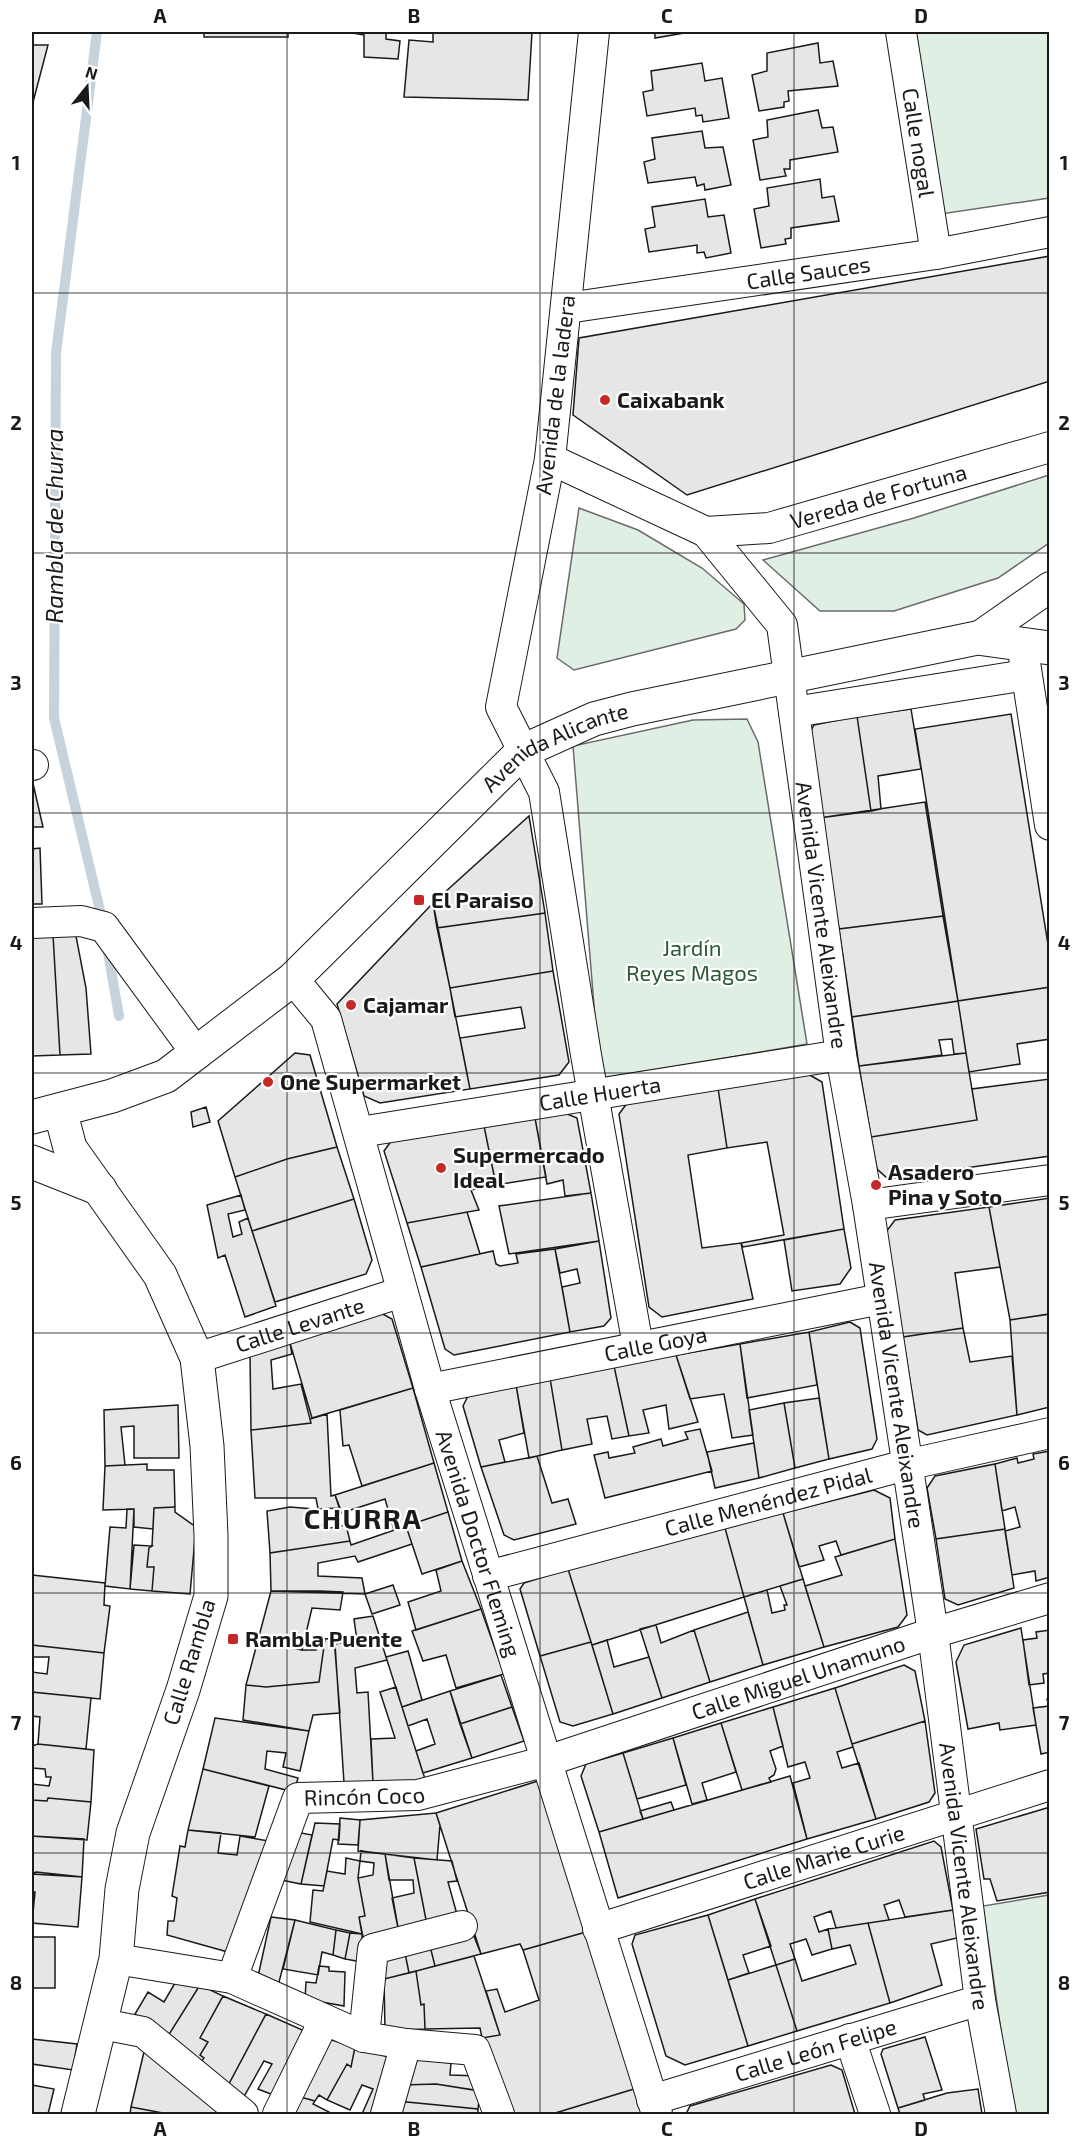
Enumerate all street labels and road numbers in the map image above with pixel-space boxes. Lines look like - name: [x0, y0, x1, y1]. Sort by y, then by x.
- street label: Calle nogal: [898, 86, 941, 200]
- street label: Calle Sauces: [745, 250, 872, 294]
- street label: Avenida de la ladera: [529, 293, 579, 496]
- street label: Vereda de Fortuna: [787, 458, 969, 533]
- street label: Avenida Alicante: [476, 697, 631, 797]
- street label: Avenida Vicente Aleixandre: [792, 779, 854, 1050]
- street label: Calle Huerta: [537, 1070, 662, 1115]
- street label: Avenida Vicente Aleixandre: [865, 1260, 931, 1530]
- street label: Calle Levante: [232, 1291, 367, 1357]
- street label: Calle Goya: [602, 1320, 709, 1366]
- street label: Avenida Doctor Fleming: [432, 1426, 527, 1660]
- street label: Calle Menéndez Pidal: [662, 1461, 875, 1541]
- street label: Calle Rambla: [157, 1596, 220, 1728]
- street label: Calle Miguel Unamuno: [688, 1629, 908, 1724]
- street label: Avenida Vicente Aleixandre: [935, 1741, 996, 2012]
- street label: Rincón Coco: [304, 1780, 427, 1810]
- street label: Calle Marie Curie: [739, 1818, 908, 1894]
- street label: Calle León Felipe: [731, 2012, 899, 2086]

